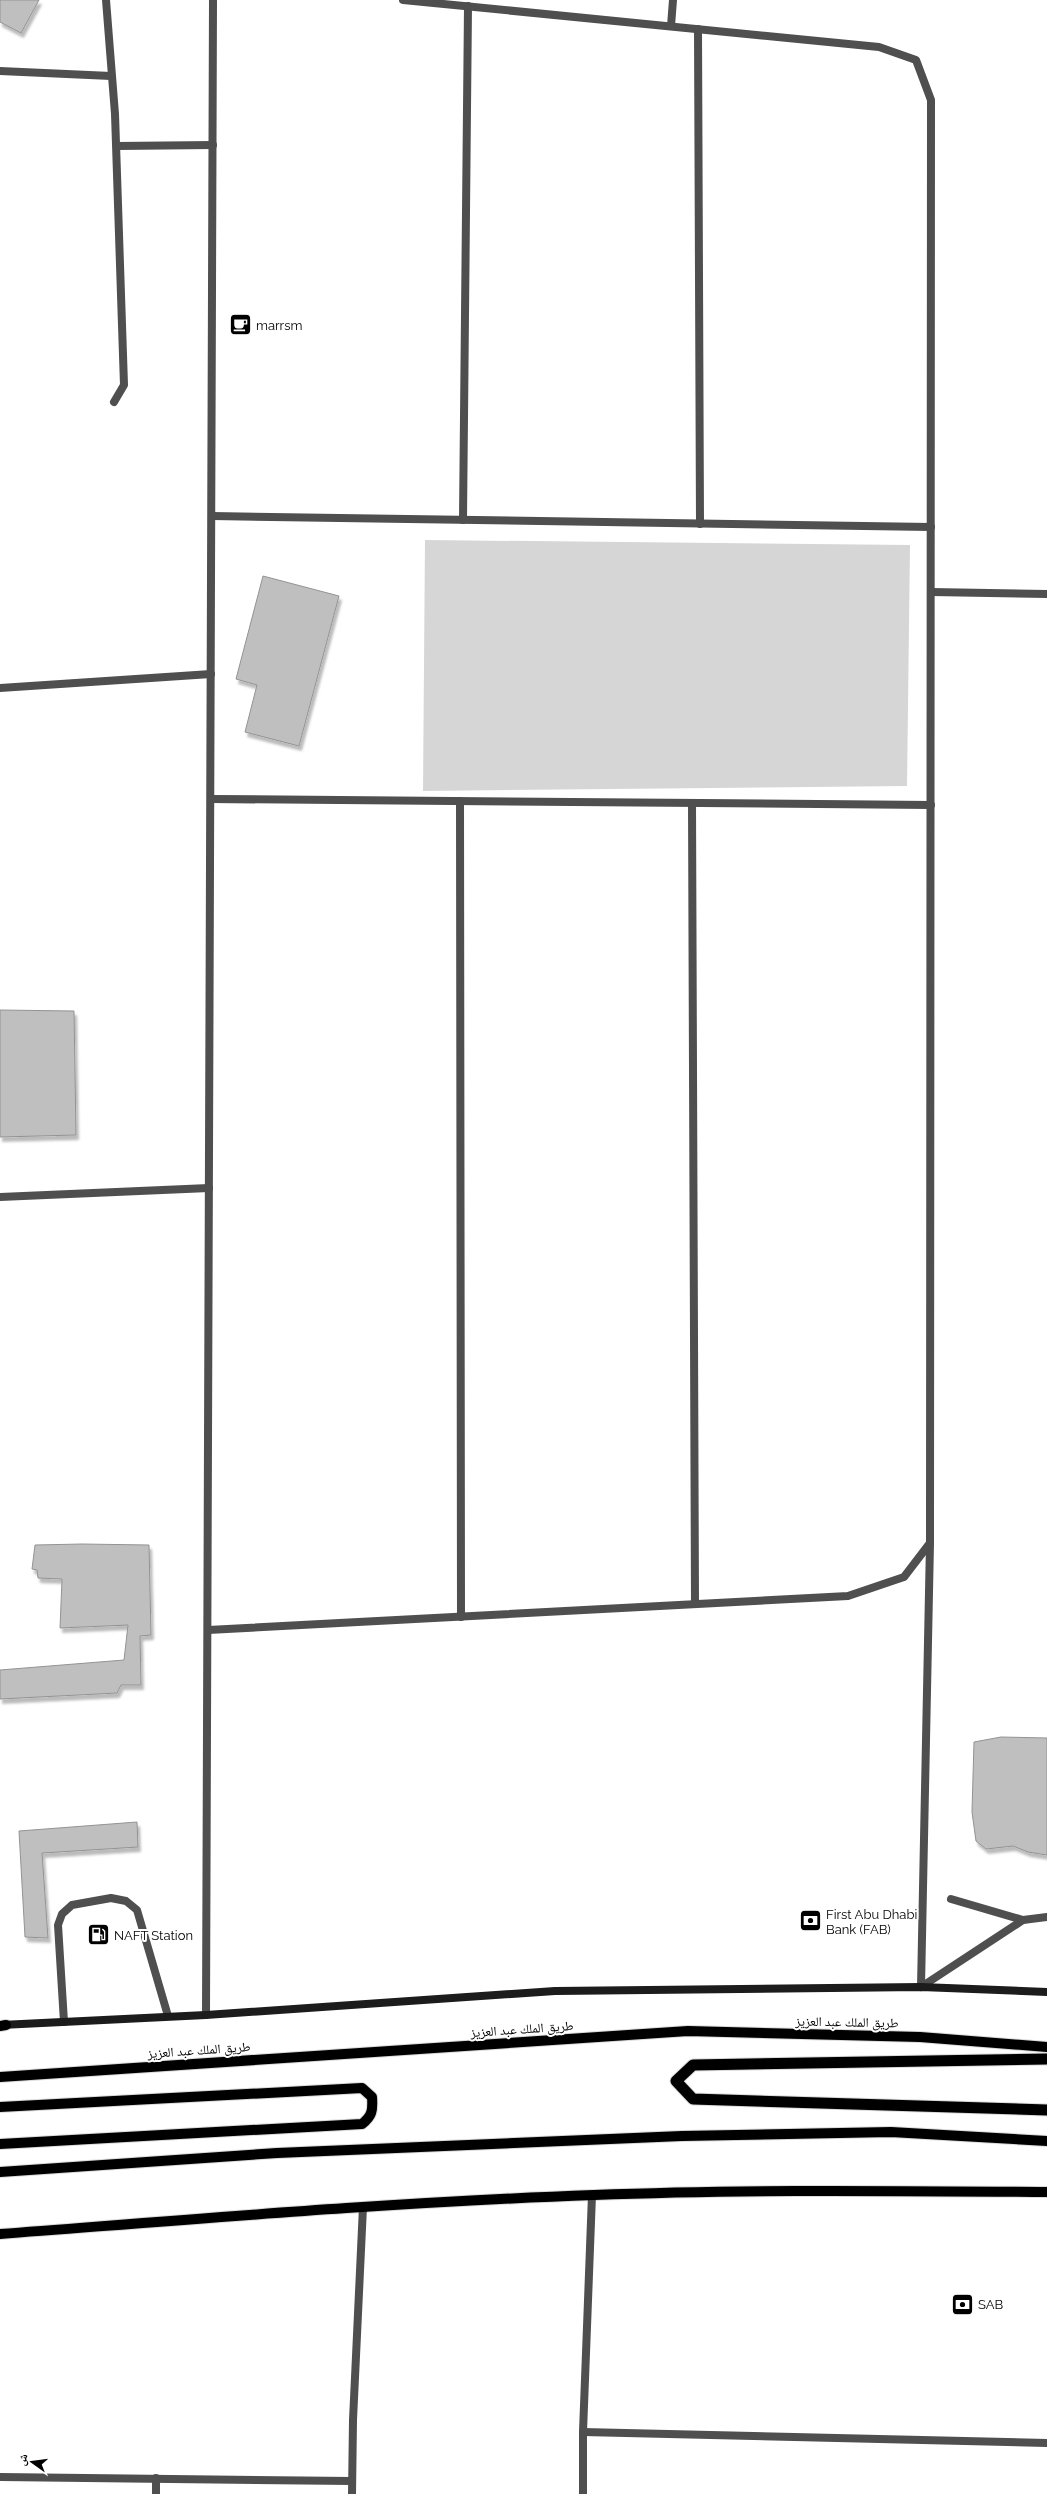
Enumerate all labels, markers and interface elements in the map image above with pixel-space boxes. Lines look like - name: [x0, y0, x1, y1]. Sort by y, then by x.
- cafe icon: marrsm: [228, 312, 254, 338]
- place label: marrsm: [256, 318, 302, 333]
- place label: First Abu Dhabi Bank (FAB): [826, 1907, 917, 1937]
- bank icon: First Abu Dhabi Bank (FAB): [798, 1908, 824, 1934]
- fuel station icon: NAFT Station: [86, 1922, 112, 1948]
- place label: NAFT Station: [114, 1928, 193, 1943]
- street label: طريق الملك عبد العزيز: [794, 2014, 899, 2031]
- street label: طريق الملك عبد العزيز: [469, 2018, 574, 2041]
- street label: طريق الملك عبد العزيز: [146, 2039, 251, 2062]
- bank icon: SAB: [950, 2291, 976, 2317]
- place label: SAB: [978, 2297, 1004, 2312]
- north arrow: [12, 2442, 52, 2482]
- text: ش: [15, 2452, 32, 2467]

